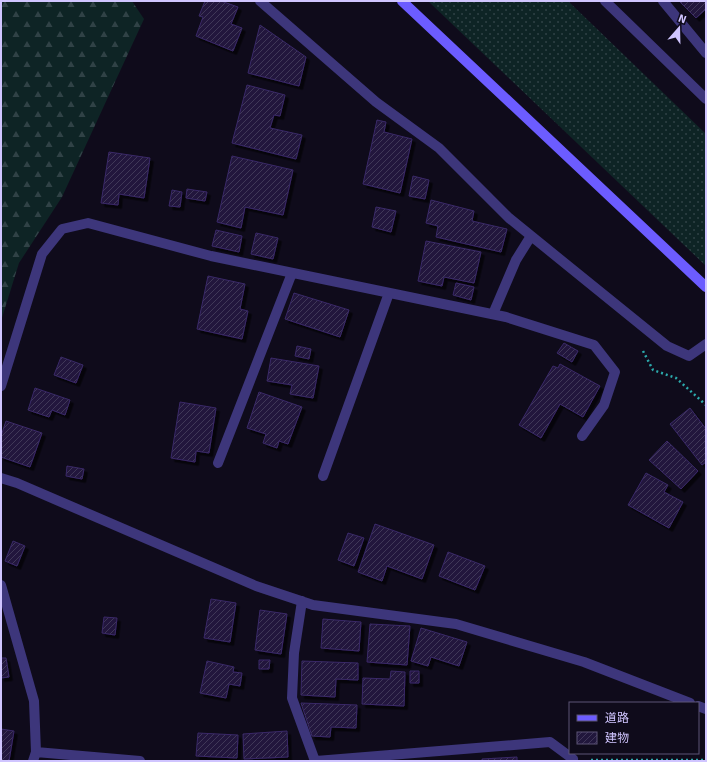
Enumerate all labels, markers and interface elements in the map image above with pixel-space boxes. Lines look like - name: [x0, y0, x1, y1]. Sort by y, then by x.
- north arrow: [659, 8, 699, 48]
- text: N: [676, 12, 688, 26]
- legend: [569, 702, 699, 754]
- text: 道路: [605, 711, 629, 726]
- text: 建物: [605, 731, 629, 746]

